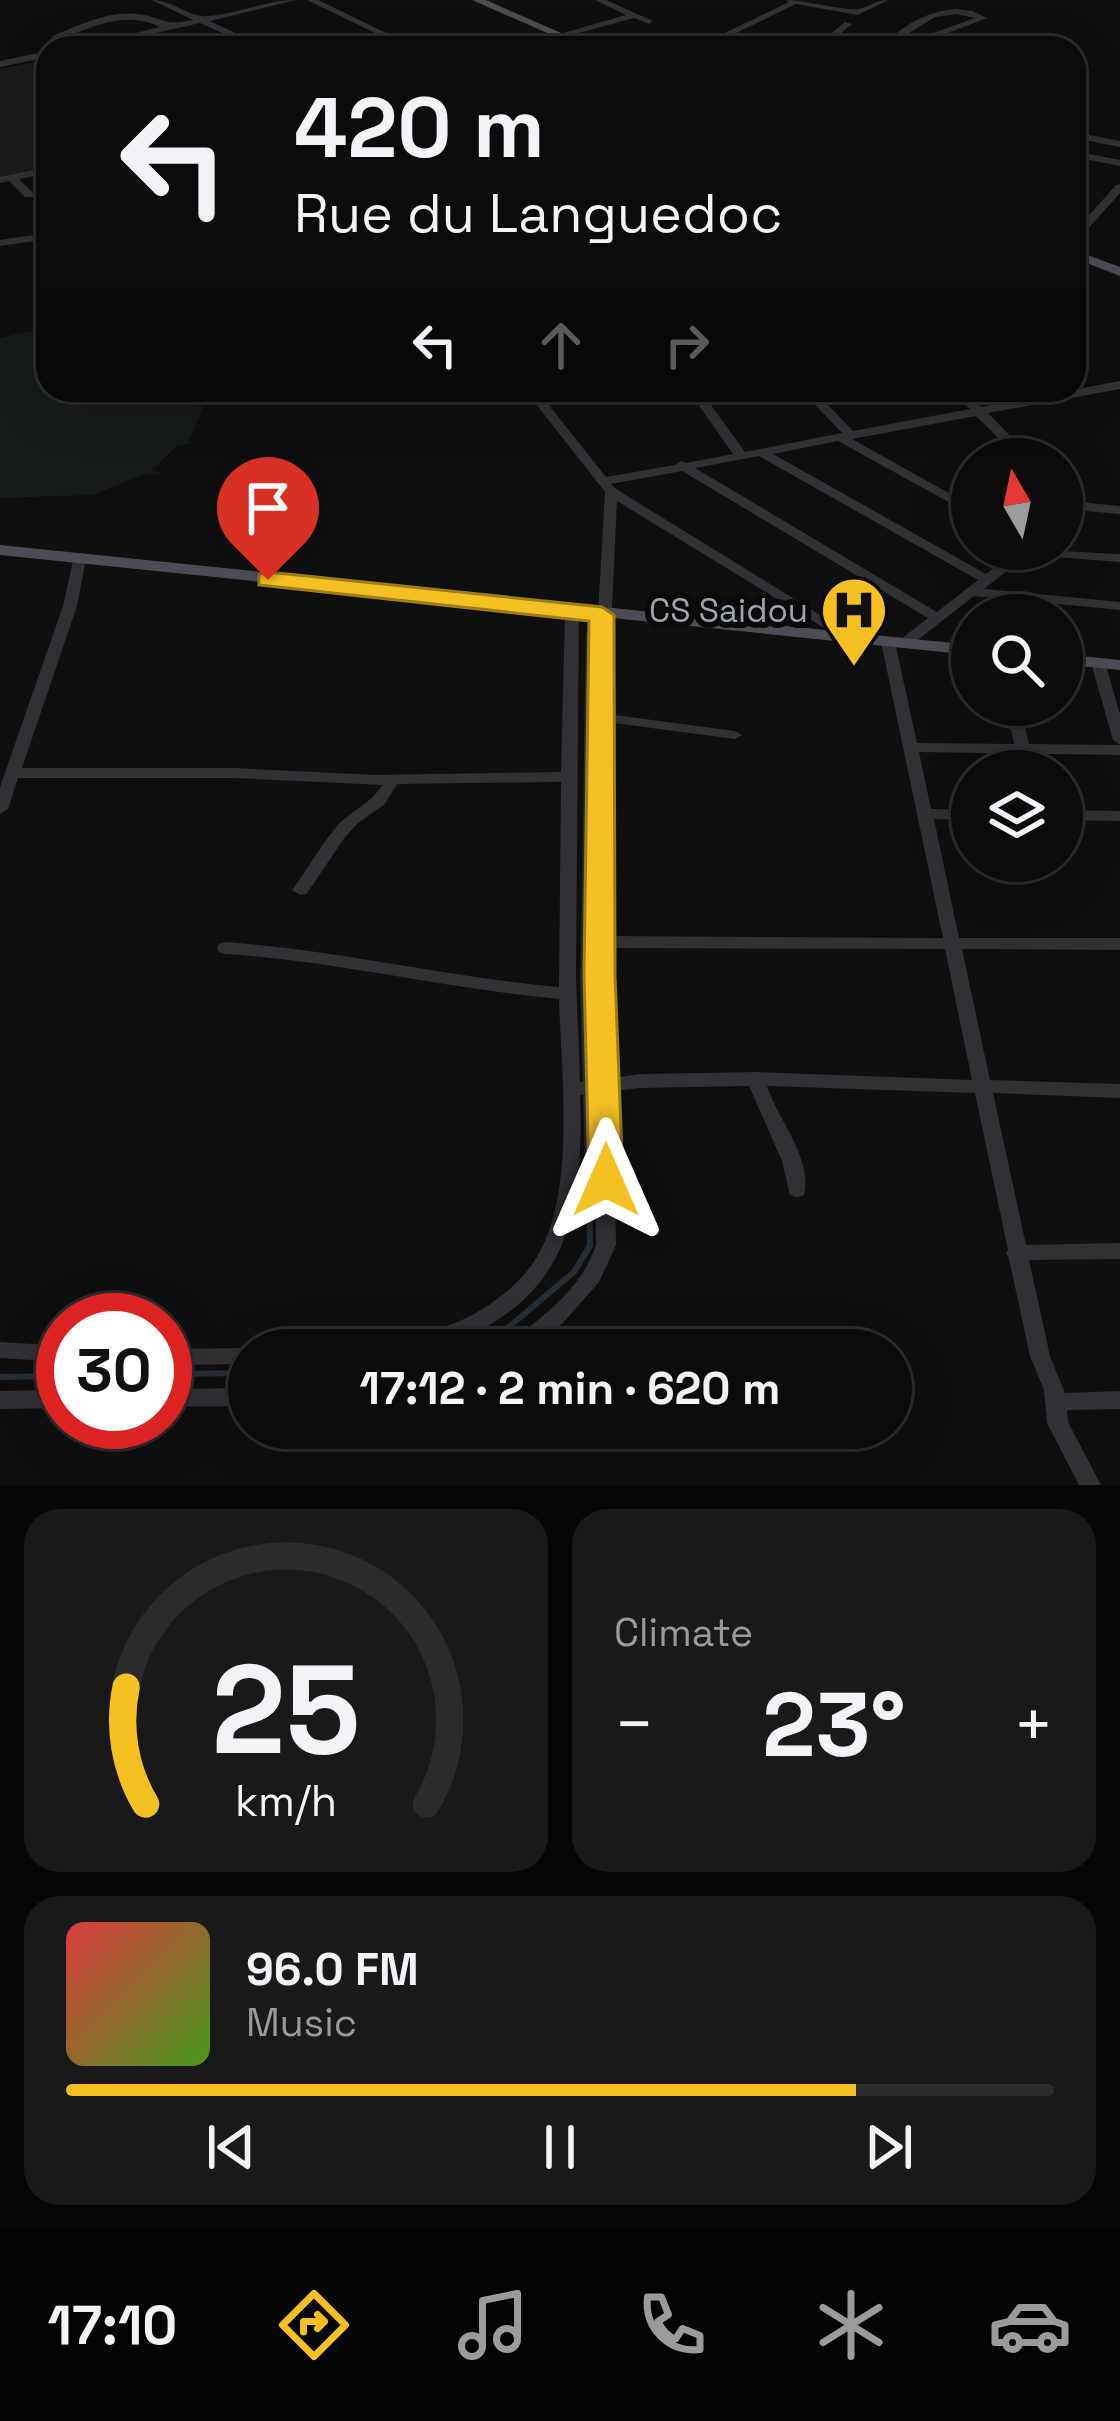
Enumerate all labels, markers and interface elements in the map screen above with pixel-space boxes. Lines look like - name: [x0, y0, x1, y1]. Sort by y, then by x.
- text: 420 m: [294, 74, 545, 182]
- icon: left: [96, 84, 252, 240]
- text: Rue du Languedoc: [294, 179, 782, 248]
- icon: left: [402, 312, 468, 378]
- icon: ahead: [528, 312, 594, 378]
- icon: right: [654, 312, 720, 378]
- north arrow: [951, 438, 1083, 570]
- map controls: [951, 438, 1083, 882]
- pin: [217, 457, 319, 580]
- icon: arrive: [235, 475, 301, 541]
- hospital icon: CS Saidou: [819, 575, 889, 669]
- place label: CS Saidou: [649, 590, 808, 632]
- button: search: [951, 594, 1083, 726]
- button: layers: [951, 750, 1083, 882]
- position arrow: [543, 1117, 669, 1243]
- speed limit sign: 30: [36, 1293, 192, 1449]
- text: 17:12 · 2 min · 620 m: [360, 1360, 780, 1417]
- text: Climate: [614, 1608, 753, 1657]
- text: 25: [211, 1630, 361, 1789]
- text: 23°: [762, 1667, 906, 1782]
- text: −: [614, 1682, 655, 1766]
- text: +: [1013, 1682, 1054, 1766]
- text: km/h: [235, 1773, 337, 1828]
- text: 96.0 FM: [246, 1941, 419, 1998]
- text: Music: [246, 1998, 357, 2047]
- icon: previous: [198, 2114, 264, 2180]
- icon: pause: [527, 2114, 593, 2180]
- icon: next: [856, 2114, 922, 2180]
- icon: directions: [272, 2283, 356, 2367]
- icon: music: [451, 2283, 535, 2367]
- icon: phone: [630, 2283, 714, 2367]
- icon: climate: [809, 2283, 893, 2367]
- icon: car: [988, 2283, 1072, 2367]
- text: 17:10: [48, 2291, 177, 2360]

